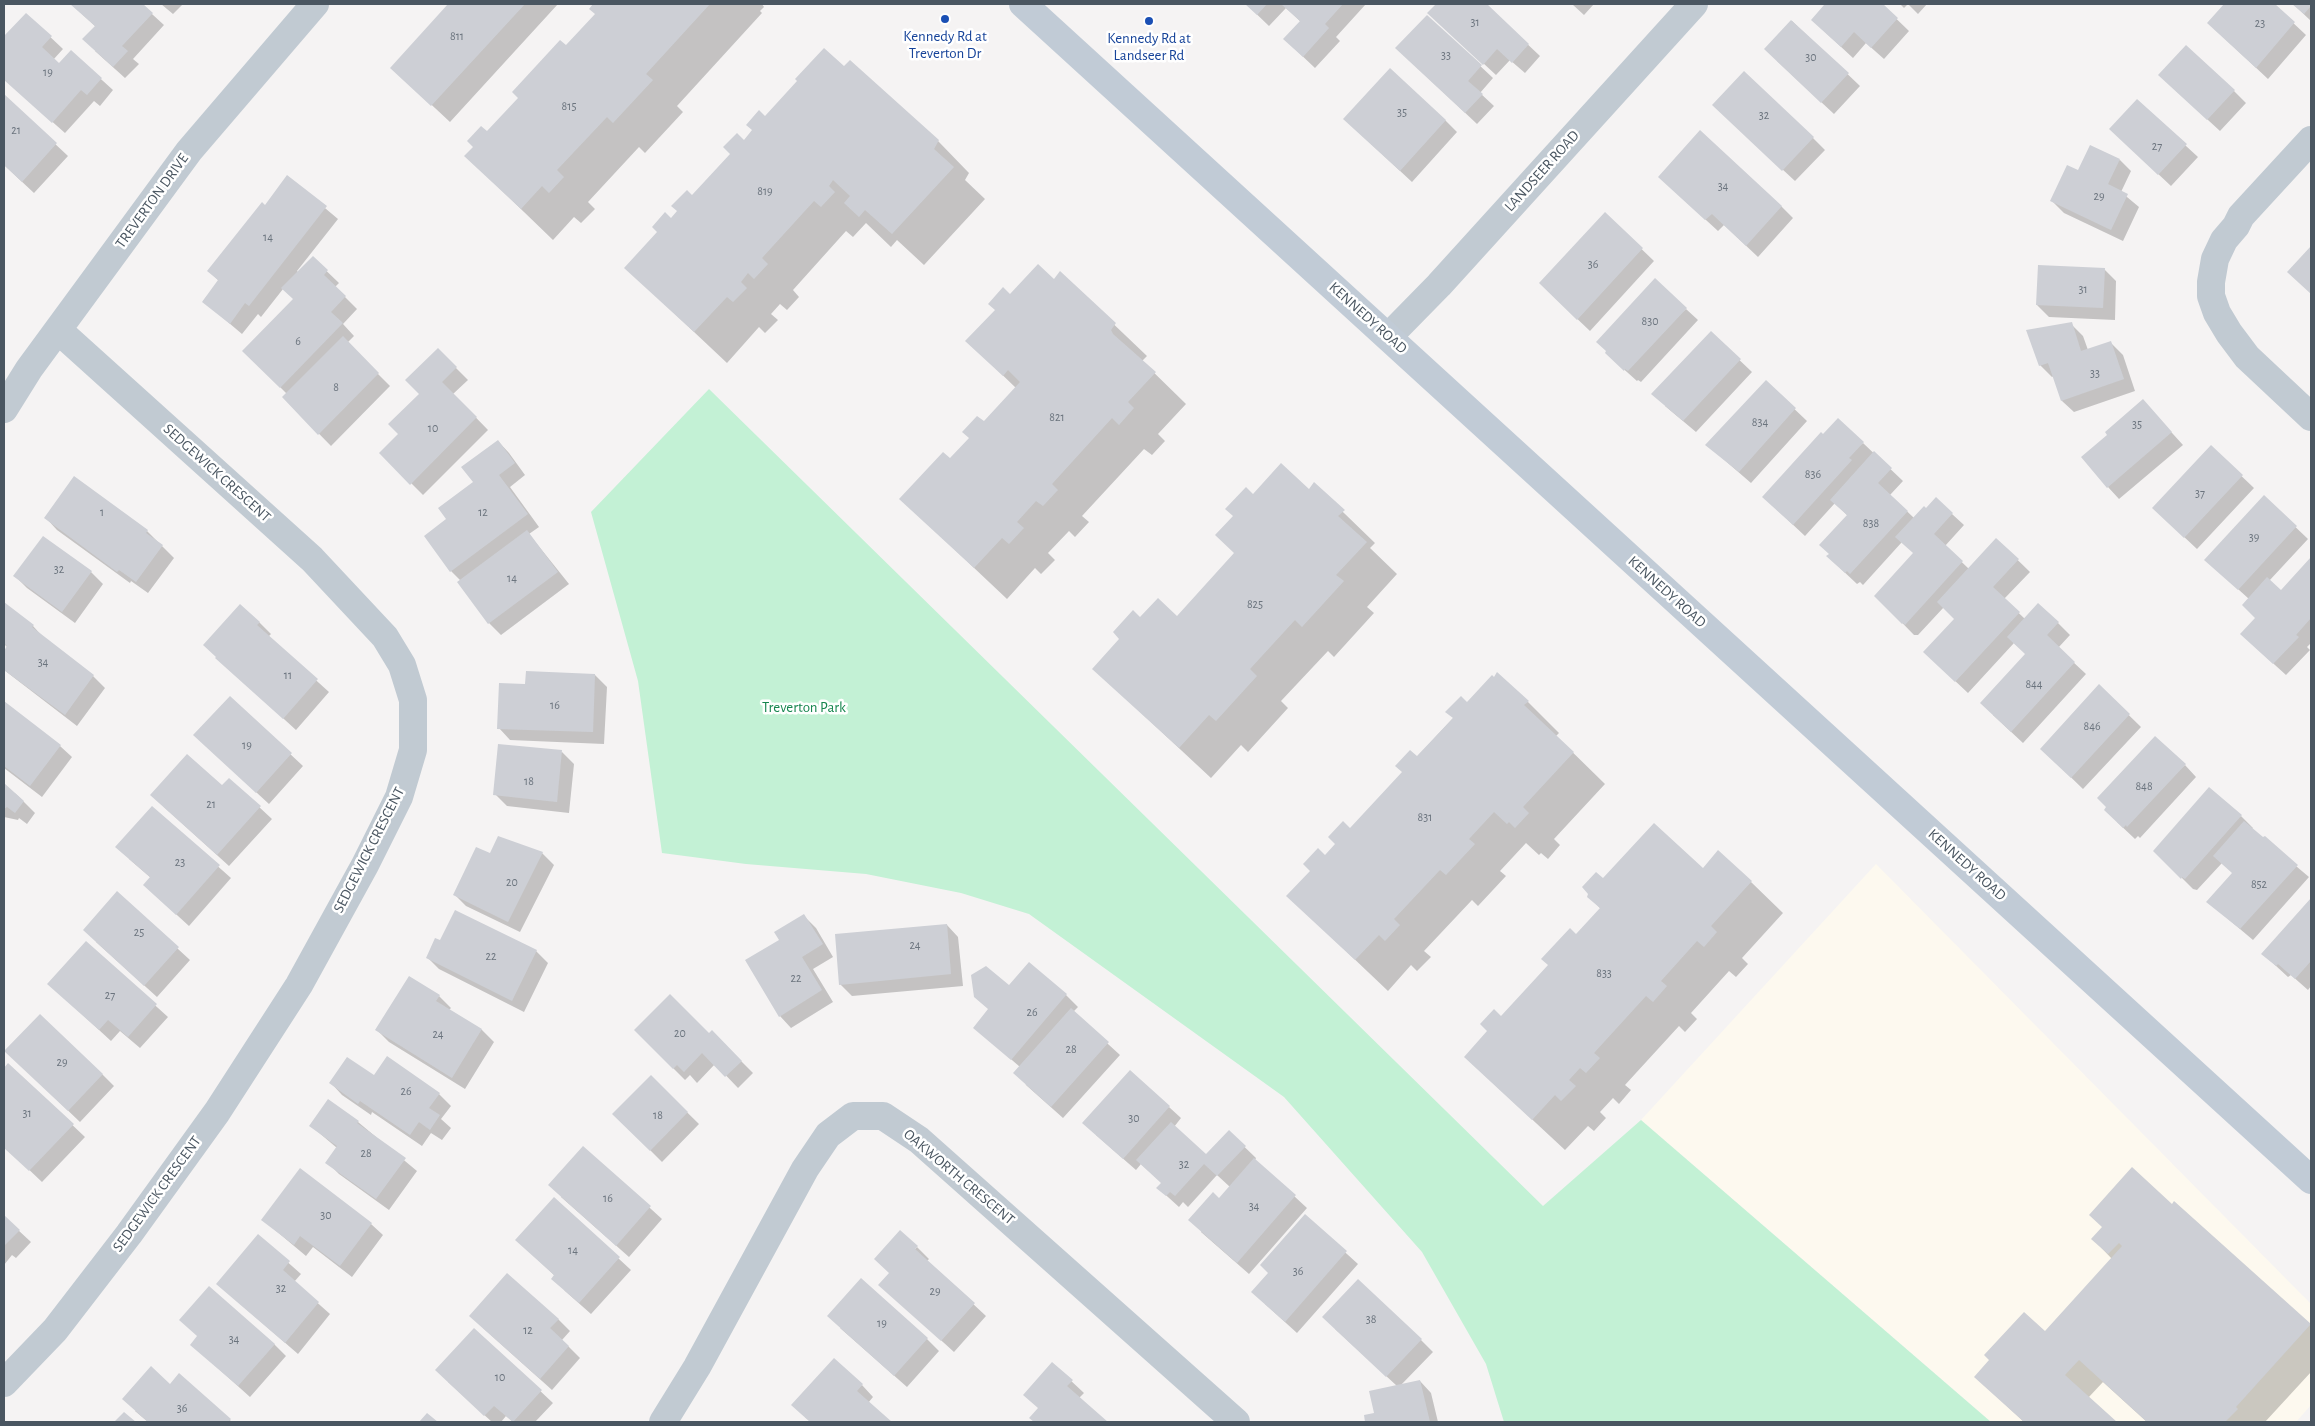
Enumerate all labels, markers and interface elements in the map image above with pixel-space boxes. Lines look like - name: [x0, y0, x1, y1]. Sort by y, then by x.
- marker: Kennedy Rd at Treverton Dr: [939, 13, 951, 25]
- marker: Kennedy Rd at Landseer Rd: [1143, 15, 1155, 27]
- house number: 31: [1470, 15, 1480, 29]
- house number: 23: [2255, 16, 2265, 30]
- place label: Kennedy Rd at Treverton Dr: [903, 27, 987, 62]
- house number: 811: [450, 29, 464, 43]
- place label: Kennedy Rd at Landseer Rd: [1107, 29, 1191, 64]
- house number: 33: [1441, 48, 1451, 62]
- house number: 30: [1805, 50, 1817, 64]
- house number: 19: [43, 65, 53, 79]
- house number: 815: [562, 99, 576, 113]
- house number: 35: [1397, 105, 1407, 119]
- house number: 32: [1759, 108, 1769, 122]
- house number: 21: [11, 123, 21, 137]
- street label: LANDSEER ROAD: [1501, 127, 1583, 215]
- house number: 27: [2152, 139, 2162, 153]
- street label: TREVERTON DRIVE: [112, 150, 192, 252]
- house number: 34: [1718, 179, 1728, 193]
- house number: 819: [757, 184, 773, 198]
- house number: 29: [2093, 189, 2105, 203]
- house number: 14: [263, 230, 273, 244]
- house number: 36: [1588, 257, 1598, 271]
- street label: KENNEDY ROAD: [1325, 278, 1411, 358]
- house number: 31: [2078, 282, 2088, 296]
- house number: 830: [1642, 314, 1658, 328]
- house number: 6: [295, 334, 301, 348]
- house number: 33: [2090, 366, 2100, 380]
- house number: 8: [333, 380, 339, 394]
- house number: 821: [1049, 410, 1065, 424]
- house number: 834: [1752, 415, 1768, 429]
- house number: 35: [2132, 417, 2142, 431]
- street label: SEDGEWICK CRESCENT: [159, 420, 275, 526]
- house number: 10: [428, 421, 438, 435]
- house number: 836: [1805, 467, 1821, 481]
- house number: 37: [2195, 486, 2205, 500]
- house number: 1: [100, 505, 104, 519]
- house number: 12: [478, 505, 488, 519]
- house number: 838: [1863, 516, 1879, 530]
- house number: 39: [2249, 530, 2259, 544]
- street label: KENNEDY ROAD: [1624, 552, 1710, 632]
- house number: 32: [54, 562, 64, 576]
- house number: 14: [507, 571, 517, 585]
- house number: 825: [1247, 597, 1263, 611]
- house number: 34: [38, 655, 48, 669]
- house number: 11: [284, 668, 292, 682]
- house number: 844: [2025, 677, 2043, 691]
- house number: 16: [550, 698, 560, 712]
- park label: Treverton Park: [762, 698, 846, 716]
- house number: 846: [2083, 719, 2101, 733]
- house number: 19: [242, 738, 252, 752]
- house number: 18: [524, 774, 534, 788]
- house number: 848: [2135, 779, 2153, 793]
- street label: SEDGEWICK CRESCENT: [329, 784, 409, 916]
- house number: 21: [206, 797, 216, 811]
- house number: 831: [1418, 810, 1432, 824]
- street label: KENNEDY ROAD: [1924, 825, 2010, 905]
- house number: 23: [175, 855, 185, 869]
- house number: 20: [506, 875, 518, 889]
- house number: 852: [2251, 877, 2267, 891]
- house number: 25: [134, 925, 144, 939]
- house number: 24: [909, 938, 921, 952]
- house number: 22: [486, 949, 496, 963]
- house number: 833: [1596, 966, 1612, 980]
- house number: 22: [791, 971, 801, 985]
- house number: 27: [105, 988, 115, 1002]
- house number: 26: [1026, 1005, 1038, 1019]
- house number: 20: [674, 1026, 686, 1040]
- house number: 24: [432, 1027, 444, 1041]
- house number: 28: [1065, 1042, 1077, 1056]
- house number: 29: [56, 1055, 68, 1069]
- house number: 26: [400, 1084, 412, 1098]
- house number: 31: [22, 1106, 32, 1120]
- house number: 18: [653, 1108, 663, 1122]
- house number: 30: [1128, 1111, 1140, 1125]
- street label: OAKWORTH CRESCENT: [900, 1125, 1018, 1229]
- street label: SEDGEWICK CRESCENT: [109, 1133, 205, 1255]
- house number: 28: [360, 1146, 372, 1160]
- house number: 32: [1179, 1157, 1189, 1171]
- house number: 16: [603, 1191, 613, 1205]
- house number: 34: [1249, 1199, 1259, 1213]
- house number: 30: [320, 1208, 332, 1222]
- house number: 14: [568, 1243, 578, 1257]
- house number: 36: [1293, 1264, 1303, 1278]
- house number: 32: [276, 1281, 286, 1295]
- house number: 29: [929, 1284, 941, 1298]
- house number: 38: [1366, 1312, 1376, 1326]
- house number: 19: [877, 1316, 887, 1330]
- house number: 12: [523, 1323, 533, 1337]
- house number: 34: [229, 1332, 239, 1346]
- house number: 10: [495, 1370, 505, 1384]
- house number: 36: [177, 1401, 187, 1415]

